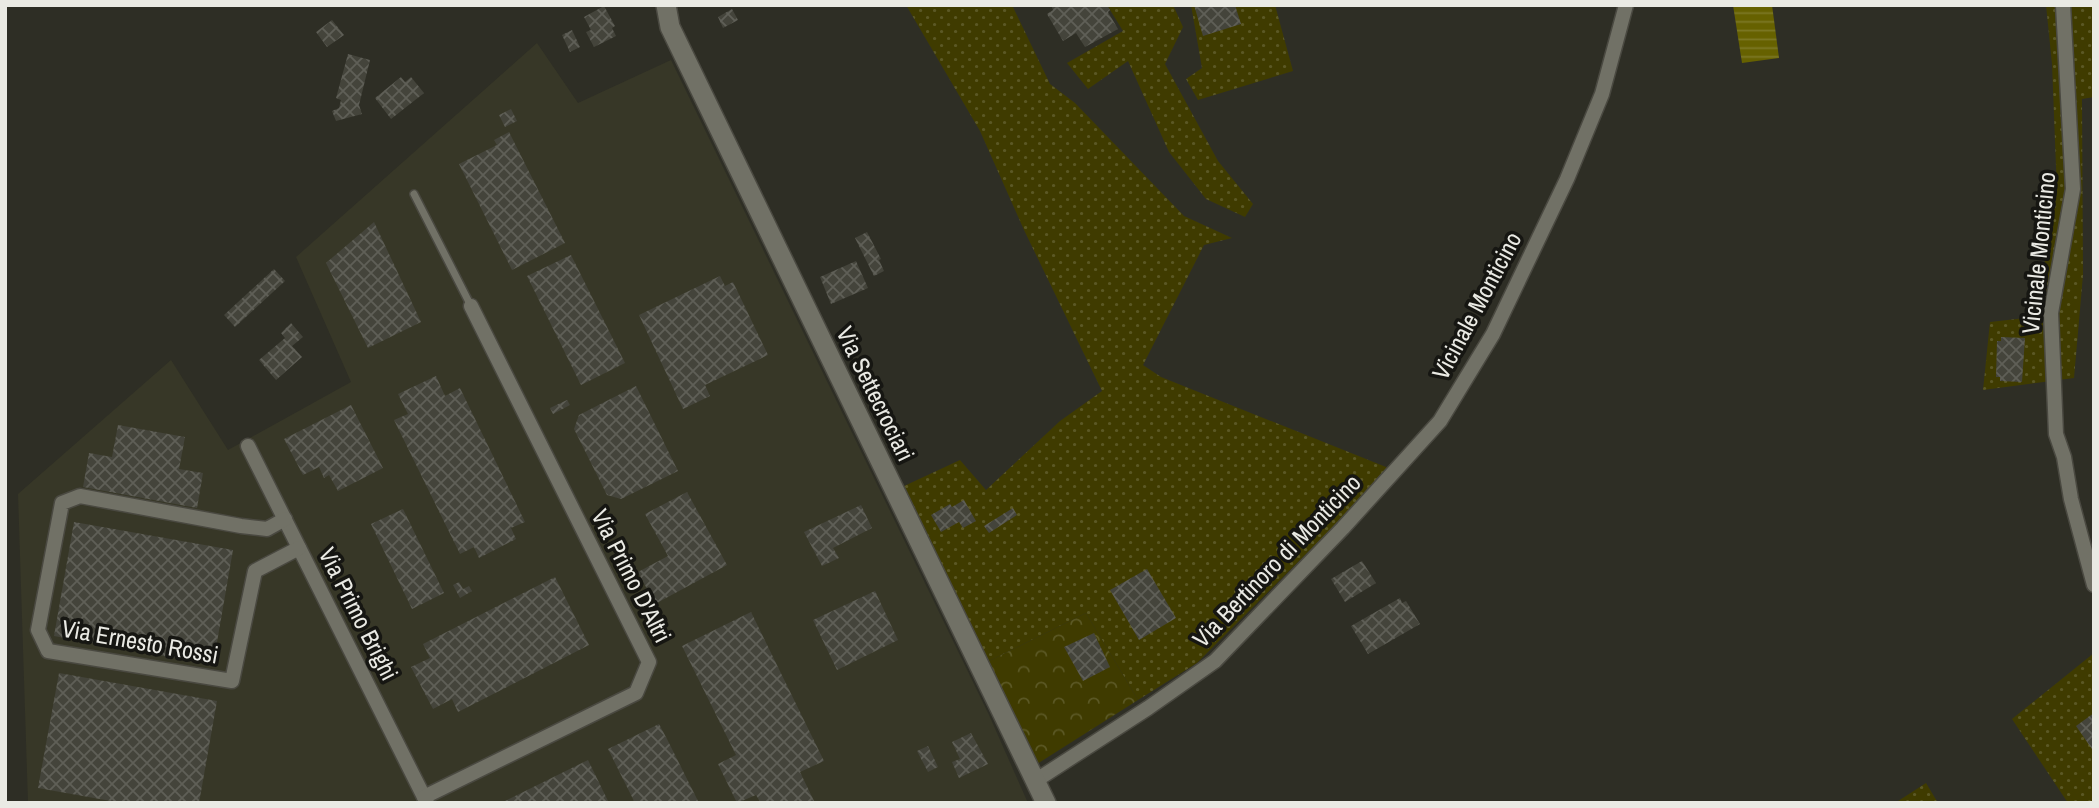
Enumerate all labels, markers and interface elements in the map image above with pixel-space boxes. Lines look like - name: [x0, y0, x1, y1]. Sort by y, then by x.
- street label: Vicinale Monticino: [2014, 170, 2062, 335]
- street label: Vicinale Monticino: [1424, 226, 1528, 385]
- street label: Via Settecrociari: [829, 321, 922, 466]
- street label: Via Bertinoro di Monticino: [1185, 467, 1367, 654]
- street label: Via Primo D'Altri: [585, 503, 679, 648]
- street label: Via Primo Brighi: [312, 542, 406, 685]
- street label: Via Ernesto Rossi: [59, 612, 221, 671]

